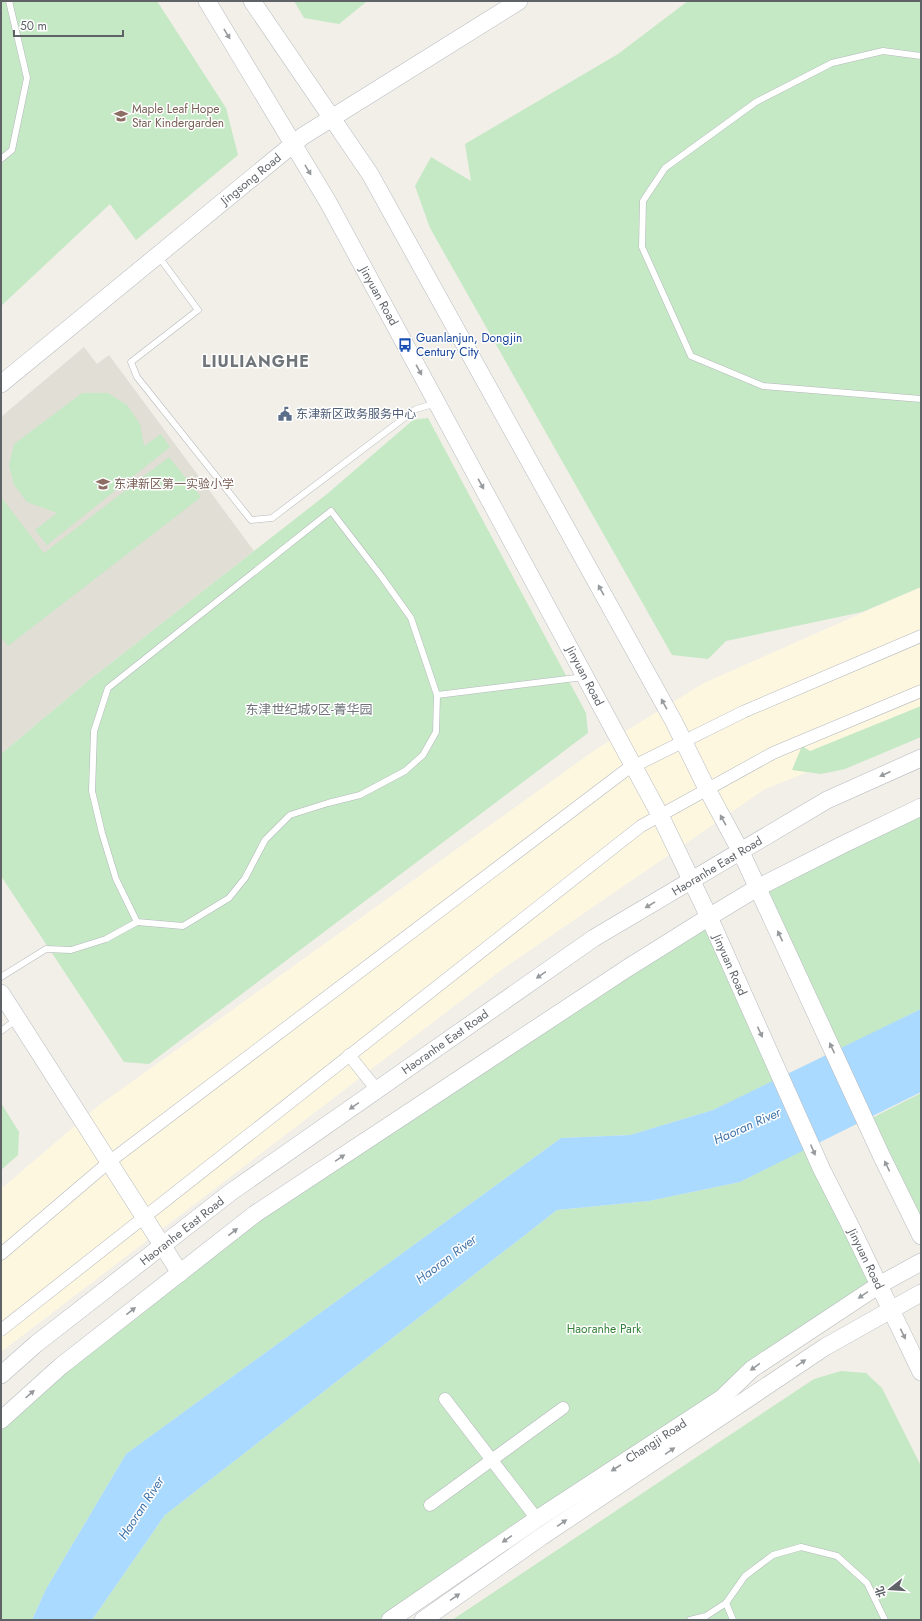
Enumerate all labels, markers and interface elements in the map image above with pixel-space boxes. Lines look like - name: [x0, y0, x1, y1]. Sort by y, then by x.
- scale bar: [14, 12, 123, 38]
- text: 50 m: [20, 17, 47, 35]
- one-way arrow: [224, 28, 231, 40]
- place label: Maple Leaf Hope Star Kindergarden: [132, 100, 224, 132]
- school or university icon: Maple Leaf Hope Star Kindergarden: [113, 108, 129, 124]
- street label: Jingsong Road: [215, 149, 285, 210]
- one-way arrow: [305, 164, 312, 176]
- street label: Jinyuan Road: [354, 261, 403, 329]
- place label: Guanlanjun, Dongjin Century City: [416, 329, 522, 361]
- bus stop icon: Guanlanjun, Dongjin Century City: [397, 337, 413, 353]
- district label: LIULIANGHE: [202, 350, 310, 373]
- one-way arrow: [415, 364, 422, 375]
- place label: 东津新区政务服务中心: [296, 405, 416, 423]
- public building icon: 东津新区政务服务中心: [277, 406, 293, 422]
- place label: 东津新区第一实验小学: [114, 475, 234, 493]
- school or university icon: 东津新区第一实验小学: [95, 476, 111, 492]
- one-way arrow: [477, 478, 484, 490]
- one-way arrow: [597, 584, 604, 596]
- street label: Jinyuan Road: [561, 641, 608, 709]
- one-way arrow: [660, 698, 667, 710]
- district label: 东津世纪城9区-菁华园: [245, 700, 373, 719]
- one-way arrow: [880, 771, 891, 777]
- one-way arrow: [720, 814, 727, 826]
- street label: Haoranhe East Road: [668, 832, 766, 900]
- one-way arrow: [645, 901, 655, 909]
- street label: Jinyuan Road: [708, 930, 752, 999]
- one-way arrow: [777, 931, 783, 942]
- one-way arrow: [536, 971, 546, 979]
- street label: Haoranhe East Road: [398, 1005, 492, 1079]
- one-way arrow: [757, 1026, 763, 1037]
- one-way arrow: [829, 1042, 835, 1053]
- one-way arrow: [349, 1102, 359, 1110]
- water label: Haoran River: [710, 1102, 784, 1149]
- one-way arrow: [810, 1145, 816, 1156]
- one-way arrow: [335, 1154, 346, 1162]
- one-way arrow: [884, 1160, 890, 1171]
- street label: Haoranhe East Road: [136, 1192, 228, 1270]
- street label: Jinyuan Road: [843, 1224, 888, 1292]
- one-way arrow: [228, 1227, 239, 1236]
- water label: Haoran River: [412, 1229, 481, 1288]
- one-way arrow: [857, 1292, 869, 1299]
- one-way arrow: [125, 1307, 136, 1316]
- park label: Haoranhe Park: [567, 1320, 642, 1338]
- one-way arrow: [900, 1328, 906, 1340]
- one-way arrow: [796, 1359, 806, 1367]
- one-way arrow: [749, 1363, 760, 1372]
- one-way arrow: [25, 1389, 35, 1398]
- street label: Changji Road: [622, 1414, 690, 1468]
- one-way arrow: [665, 1447, 675, 1455]
- one-way arrow: [611, 1464, 621, 1472]
- water label: Haoran River: [114, 1472, 169, 1543]
- one-way arrow: [557, 1519, 567, 1527]
- one-way arrow: [502, 1535, 512, 1543]
- north arrow: [870, 1569, 910, 1609]
- text: 北: [871, 1584, 890, 1600]
- one-way arrow: [450, 1593, 460, 1601]

